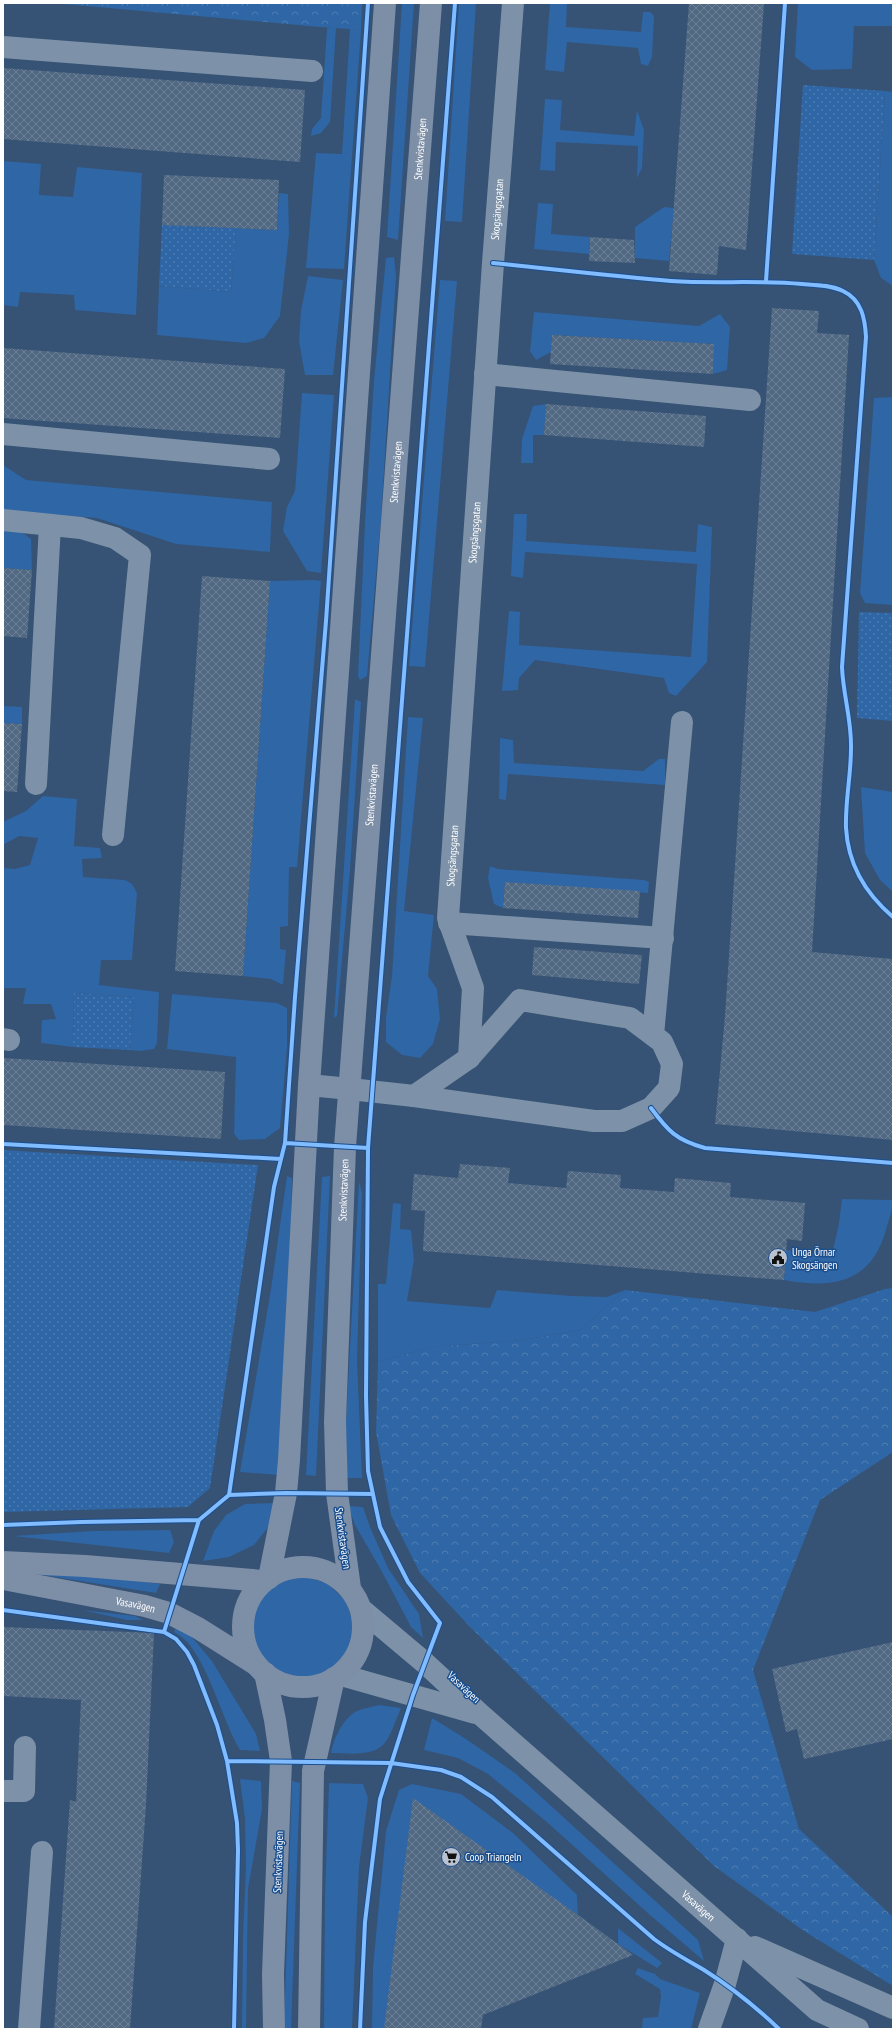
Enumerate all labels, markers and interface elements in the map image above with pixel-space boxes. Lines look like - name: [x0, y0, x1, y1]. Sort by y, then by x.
- street label: Stenkvistavägen: [411, 117, 429, 180]
- street label: Skogsängsgatan: [488, 178, 506, 240]
- street label: Stenkvistavägen: [386, 440, 405, 503]
- street label: Skogsängsgatan: [465, 501, 484, 564]
- street label: Stenkvistavägen: [362, 763, 381, 827]
- street label: Skogsängsgatan: [443, 825, 461, 887]
- street label: Stenkvistavägen: [335, 1159, 352, 1221]
- place label: Unga Örnar Skogsängen: [792, 1245, 838, 1272]
- public building icon: Unga Örnar Skogsängen: [767, 1247, 789, 1269]
- street label: Stenkvistavägen: [332, 1506, 354, 1570]
- street label: Vasavägen: [114, 1593, 157, 1616]
- street label: Vasavägen: [444, 1668, 484, 1706]
- street label: Stenkvistavägen: [270, 1831, 286, 1893]
- supermarket icon: Coop Triangeln: [440, 1846, 462, 1868]
- place label: Coop Triangeln: [465, 1850, 522, 1864]
- street label: Vasavägen: [678, 1887, 718, 1924]

